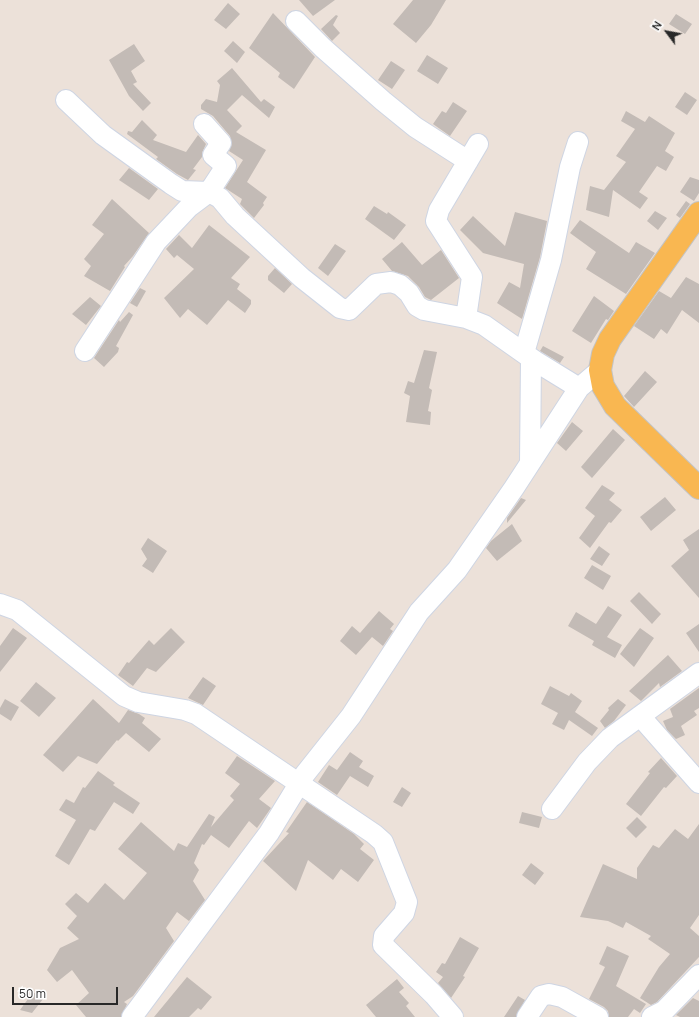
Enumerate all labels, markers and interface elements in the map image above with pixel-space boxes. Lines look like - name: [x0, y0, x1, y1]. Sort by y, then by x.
- north arrow: [647, 12, 687, 52]
- text: N: [648, 18, 665, 33]
- scale bar: [14, 979, 120, 1005]
- text: 50 m: [19, 985, 46, 1002]

